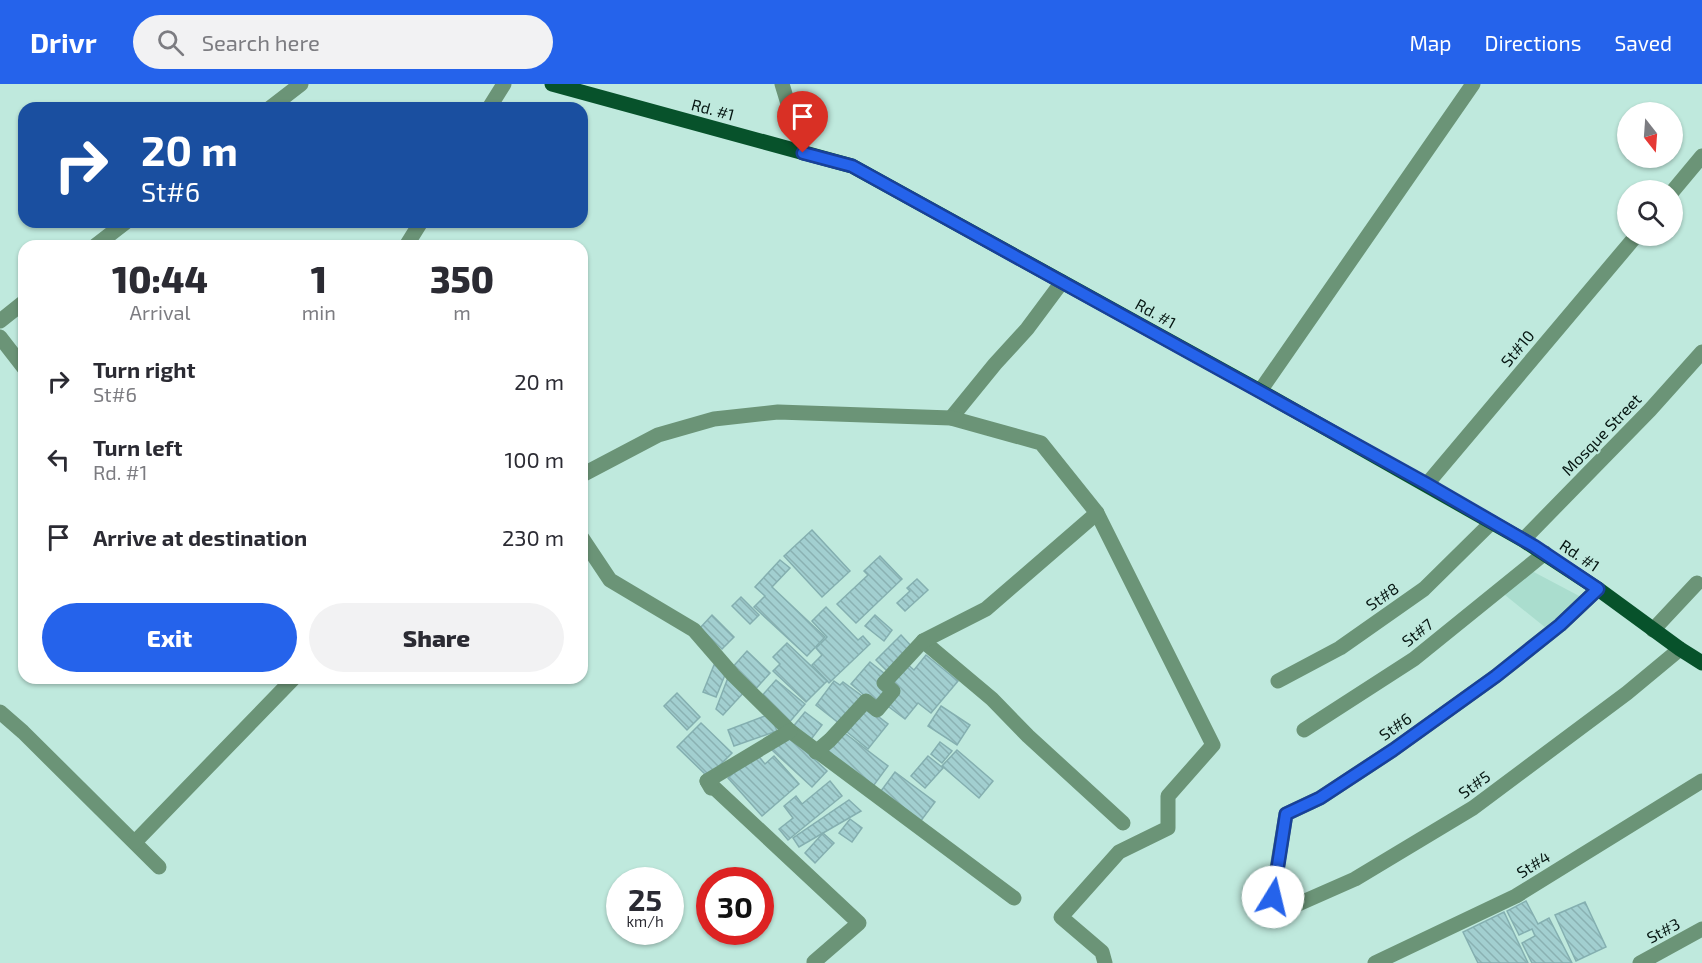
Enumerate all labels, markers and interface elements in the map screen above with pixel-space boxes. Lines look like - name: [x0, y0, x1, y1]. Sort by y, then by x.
- search box: [133, 15, 553, 69]
- text: Drivr: [30, 25, 97, 59]
- icon: search: [154, 26, 187, 59]
- text: Search here: [202, 29, 320, 55]
- text: Map: [1409, 30, 1452, 55]
- text: Directions: [1485, 30, 1581, 55]
- text: Saved: [1614, 30, 1672, 55]
- pin: [777, 91, 828, 153]
- street label: Rd. #1: [689, 94, 737, 124]
- icon: arrive: [786, 100, 819, 133]
- north arrow: [1617, 102, 1683, 168]
- map controls: [1617, 102, 1683, 246]
- text: 20 m: [141, 124, 238, 174]
- icon: right: [42, 126, 120, 204]
- text: St#6: [141, 175, 200, 207]
- button: search: [1617, 180, 1683, 246]
- text: 10:44: [112, 257, 208, 300]
- text: 1: [311, 257, 327, 300]
- text: 350: [430, 257, 494, 300]
- street label: Rd. #1: [1132, 294, 1180, 332]
- text: Arrival: [129, 300, 190, 324]
- text: min: [302, 300, 336, 324]
- text: m: [453, 300, 471, 324]
- street label: St#10: [1496, 326, 1538, 370]
- text: Turn right: [93, 356, 195, 382]
- icon: right: [42, 365, 75, 398]
- text: 20 m: [514, 368, 564, 394]
- text: St#6: [93, 382, 137, 406]
- street label: Mosque Street: [1557, 389, 1645, 479]
- text: Turn left: [93, 434, 182, 460]
- icon: left: [42, 443, 75, 476]
- text: 100 m: [505, 446, 564, 472]
- text: Rd. #1: [93, 460, 148, 484]
- icon: arrive: [42, 521, 75, 554]
- text: Arrive at destination: [93, 524, 307, 550]
- text: 230 m: [502, 524, 564, 550]
- street label: Rd. #1: [1557, 535, 1603, 575]
- street label: St#8: [1362, 578, 1402, 614]
- button: Exit: [42, 603, 297, 672]
- button: Share: [309, 603, 564, 672]
- street label: St#7: [1398, 614, 1436, 650]
- street label: St#6: [1375, 708, 1415, 744]
- street label: St#5: [1454, 766, 1494, 802]
- street label: St#4: [1513, 846, 1553, 882]
- position arrow: [1241, 865, 1305, 929]
- speed limit sign: 30: [696, 867, 774, 945]
- text: 25: [628, 881, 662, 917]
- text: km/h: [626, 912, 664, 930]
- street label: St#3: [1643, 913, 1683, 947]

